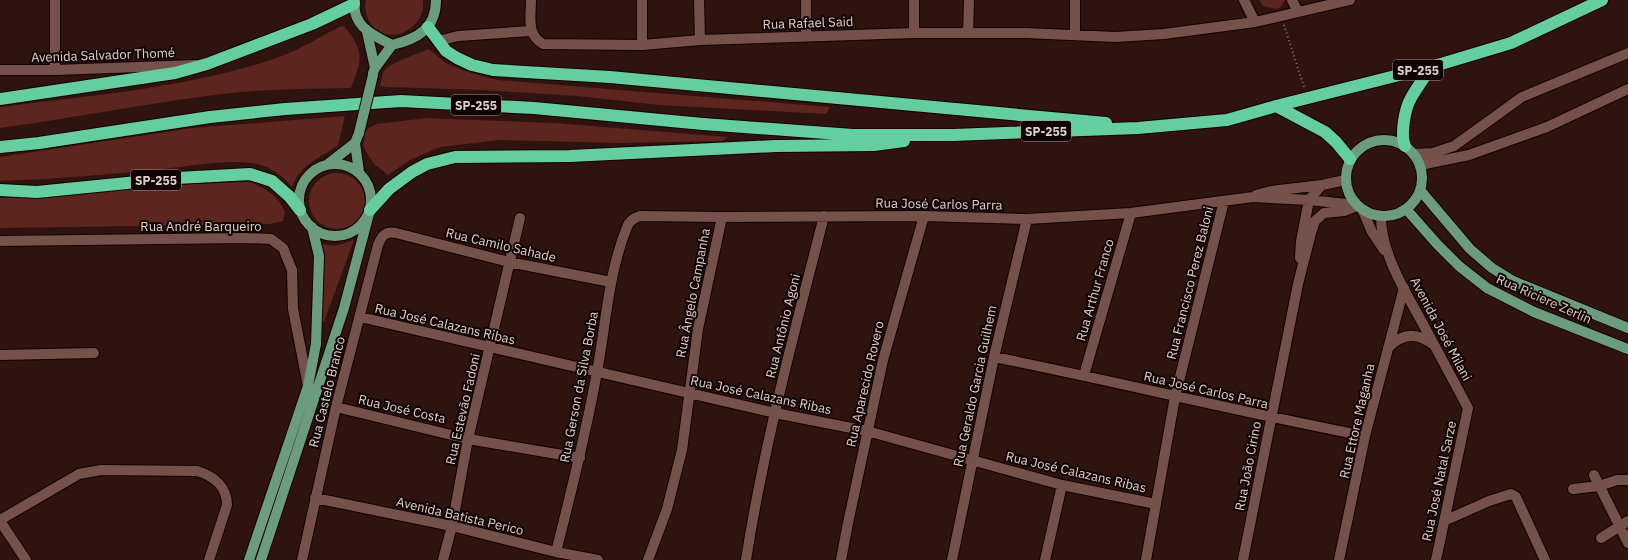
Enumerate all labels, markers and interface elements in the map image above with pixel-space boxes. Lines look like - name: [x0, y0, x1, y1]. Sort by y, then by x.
- street label: Rua Rafael Said: [762, 13, 854, 33]
- street label: Avenida Salvador Thomé: [31, 44, 175, 66]
- road number: SP-255: [1393, 60, 1443, 80]
- road number: SP-255: [451, 95, 501, 115]
- road number: SP-255: [1021, 121, 1071, 141]
- road number: SP-255: [131, 170, 181, 190]
- street label: Rua José Carlos Parra: [875, 194, 1003, 214]
- street label: Rua Francisco Perez Baloni: [1163, 205, 1217, 361]
- street label: Rua André Barqueiro: [140, 218, 262, 235]
- street label: Rua Camilo Sahade: [444, 224, 558, 266]
- street label: Rua Ângelo Campanha: [672, 227, 714, 359]
- street label: Rua Arthur Franco: [1072, 237, 1118, 343]
- street label: Rua Riciere Zerlin: [1494, 270, 1594, 328]
- street label: Rua Antônio Agoni: [762, 272, 804, 380]
- street label: Avenida José Milani: [1406, 274, 1476, 384]
- street label: Rua José Calazans Ribas: [373, 300, 517, 348]
- street label: Rua Geraldo Garcia Guilhem: [950, 304, 1000, 468]
- street label: Rua Gerson da Silva Borba: [556, 310, 602, 464]
- street label: Rua Aparecido Rovero: [842, 319, 888, 449]
- street label: Rua Castelo Branco: [305, 335, 349, 449]
- street label: Rua Estevão Fadoni: [442, 352, 484, 466]
- street label: Rua Ettore Maganha: [1336, 362, 1379, 480]
- street label: Rua José Carlos Parra: [1142, 367, 1270, 413]
- street label: Rua José Calazans Ribas: [689, 372, 833, 418]
- street label: Rua José Costa: [357, 391, 447, 427]
- street label: Rua José Natal Sarze: [1418, 419, 1460, 543]
- street label: Rua João Cirino: [1231, 420, 1265, 512]
- street label: Rua José Calazans Ribas: [1004, 448, 1148, 496]
- street label: Avenida Batista Perico: [395, 493, 525, 539]

